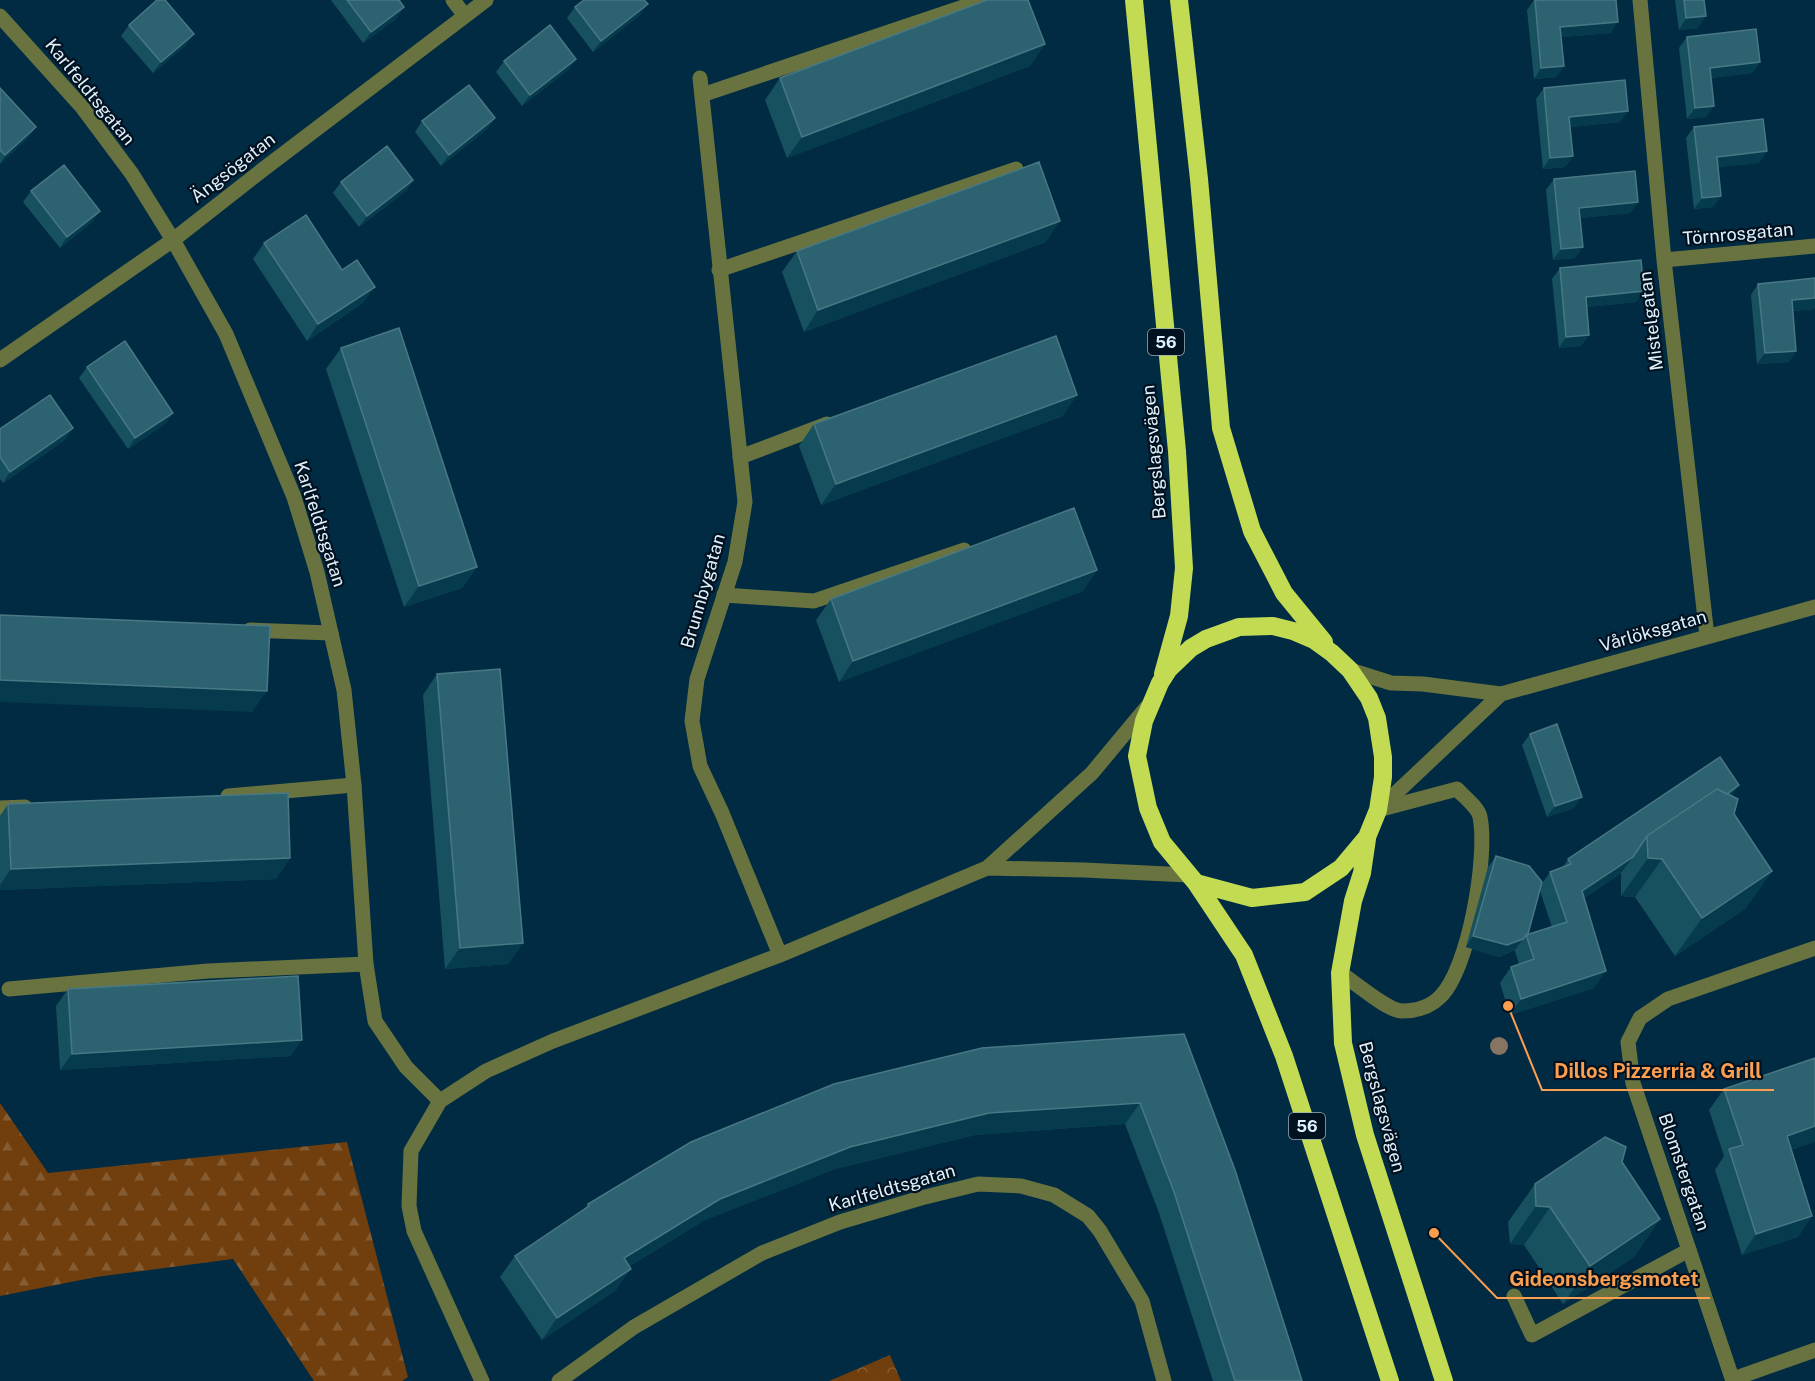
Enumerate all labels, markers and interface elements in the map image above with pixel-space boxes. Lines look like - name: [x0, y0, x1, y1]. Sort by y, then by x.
- street label: Karlfeldtsgatan: [41, 34, 140, 149]
- street label: Ängsögatan: [186, 127, 279, 207]
- street label: Törnrosgatan: [1682, 218, 1794, 249]
- street label: Mistelgatan: [1634, 270, 1667, 372]
- road number: 56: [1148, 329, 1184, 355]
- street label: Bergslagsvägen: [1137, 384, 1170, 520]
- street label: Karlfeldtsgatan: [290, 458, 351, 589]
- street label: Brunnbygatan: [676, 531, 729, 651]
- street label: Vårlöksgatan: [1597, 605, 1709, 656]
- street label: Bergslagsvägen: [1355, 1039, 1410, 1175]
- callout: Dillos Pizzerria & Grill: [1542, 1052, 1774, 1090]
- text: Dillos Pizzerria & Grill: [1554, 1059, 1762, 1083]
- street label: Blomstergatan: [1655, 1110, 1714, 1233]
- road number: 56: [1289, 1113, 1325, 1139]
- street label: Karlfeldtsgatan: [826, 1159, 958, 1216]
- callout: Gideonsbergsmotet: [1497, 1260, 1710, 1298]
- text: Gideonsbergsmotet: [1509, 1267, 1699, 1291]

